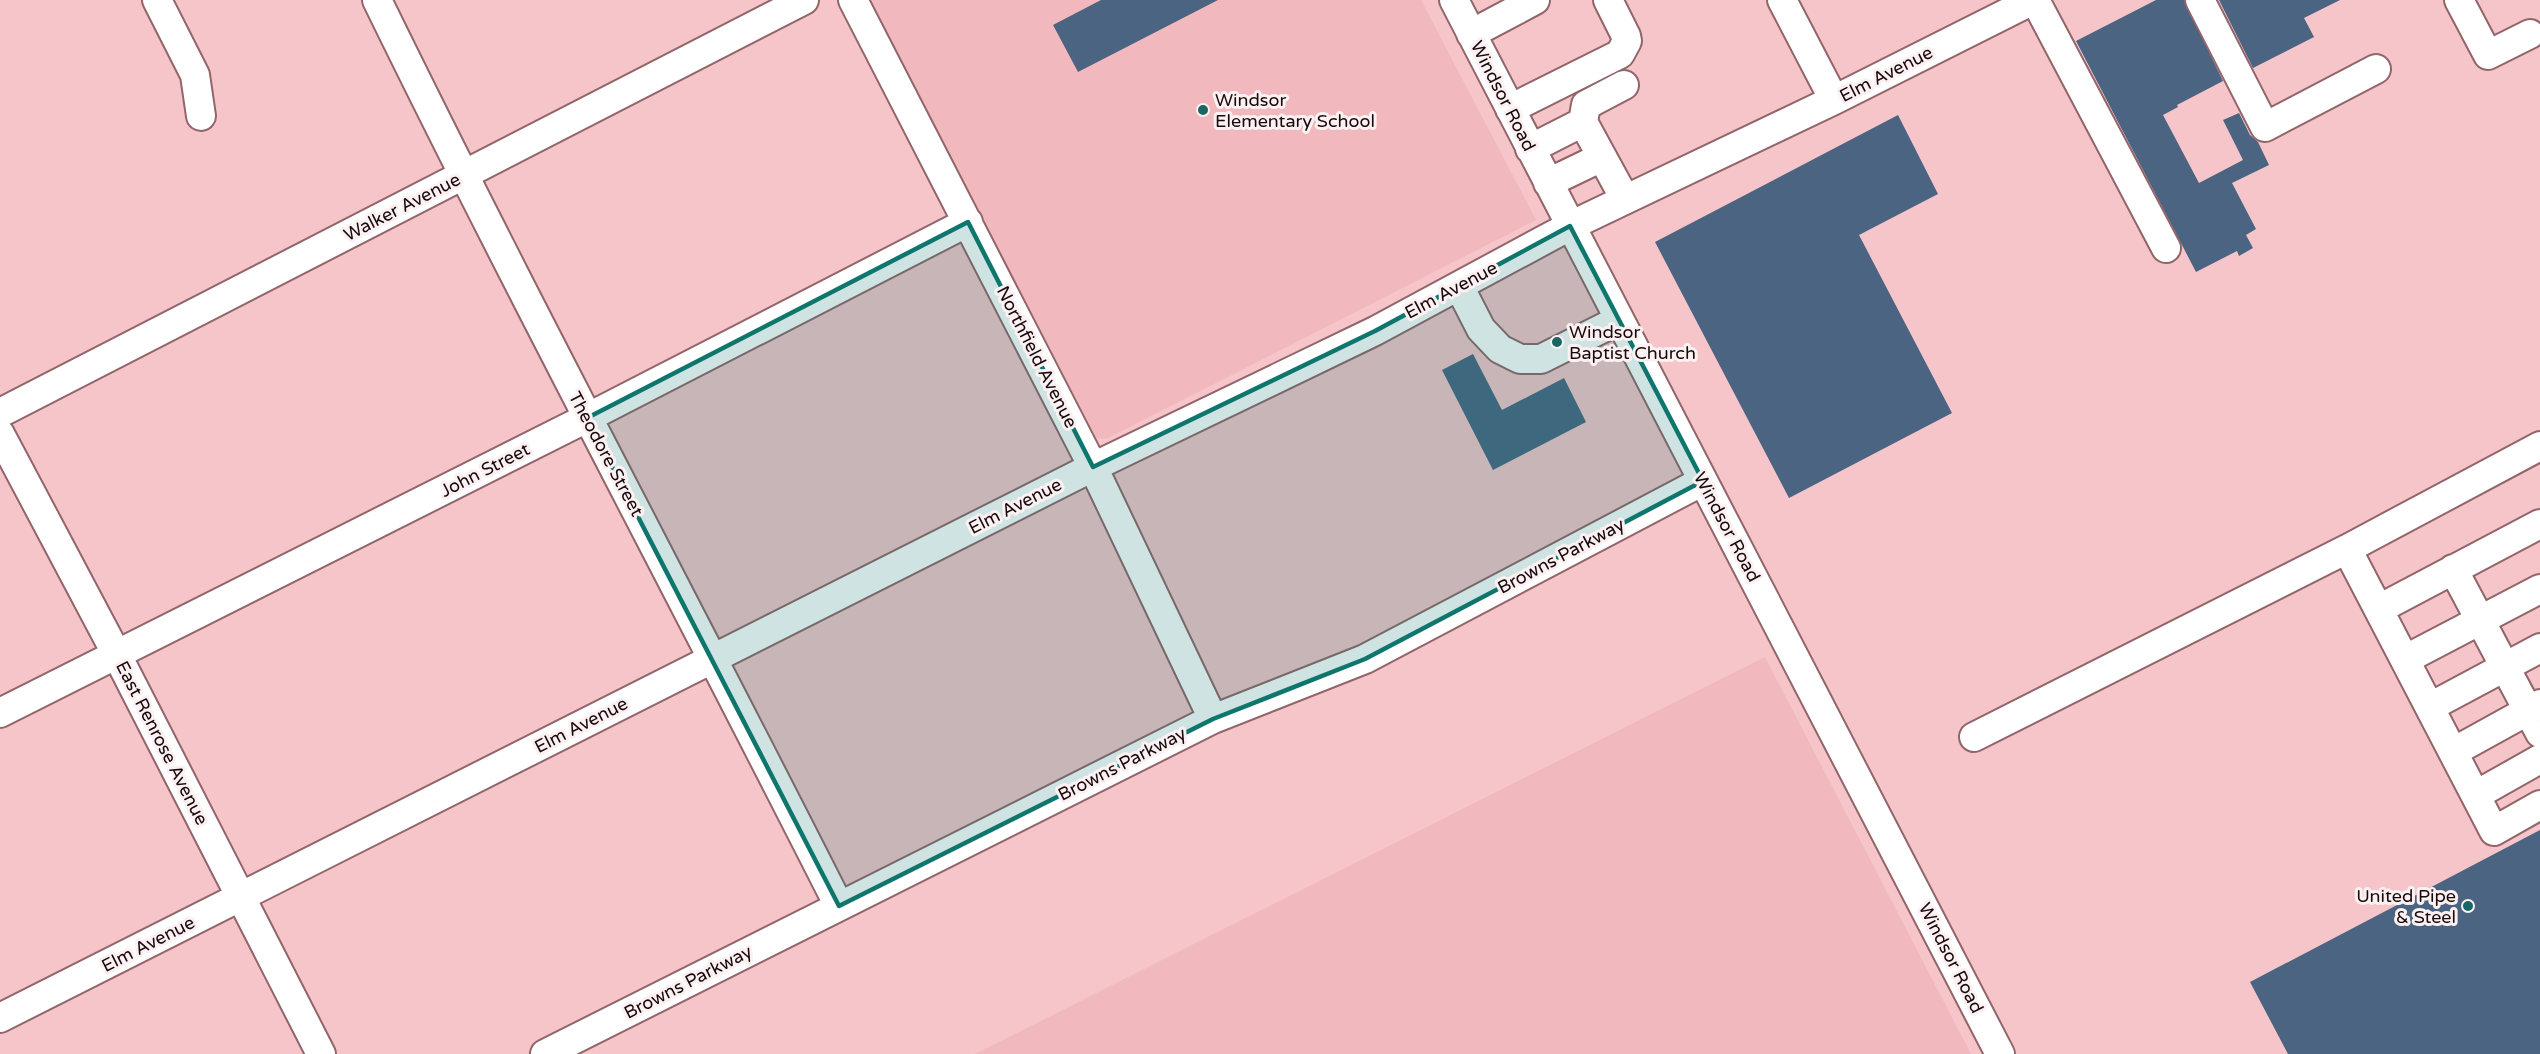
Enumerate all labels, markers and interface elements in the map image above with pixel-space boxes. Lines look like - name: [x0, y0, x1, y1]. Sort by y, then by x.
- street label: Windsor Road: [1466, 37, 1540, 155]
- street label: Elm Avenue: [1836, 41, 1936, 107]
- place label: Windsor Elementary School: [1215, 89, 1375, 132]
- marker: Windsor Elementary School: [1196, 103, 1210, 117]
- street label: Walker Avenue: [340, 168, 464, 246]
- street label: Elm Avenue: [1401, 256, 1501, 324]
- street label: Northfield Avenue: [992, 282, 1082, 432]
- place label: Windsor Baptist Church: [1569, 321, 1696, 364]
- marker: Windsor Baptist Church: [1550, 335, 1564, 349]
- street label: Theodore Street: [564, 388, 648, 520]
- street label: John Street: [437, 438, 533, 502]
- street label: Windsor Road: [1689, 468, 1765, 586]
- street label: Elm Avenue: [965, 473, 1065, 539]
- street label: Browns Parkway: [1494, 513, 1629, 599]
- street label: East Renrose Avenue: [111, 657, 213, 829]
- street label: Elm Avenue: [531, 692, 631, 758]
- street label: Browns Parkway: [1054, 722, 1190, 806]
- place label: United Pipe & Steel: [2356, 885, 2456, 928]
- street label: Windsor Road: [1914, 899, 1988, 1017]
- marker: United Pipe & Steel: [2461, 899, 2475, 913]
- street label: Elm Avenue: [98, 911, 198, 977]
- street label: Browns Parkway: [620, 940, 756, 1024]

